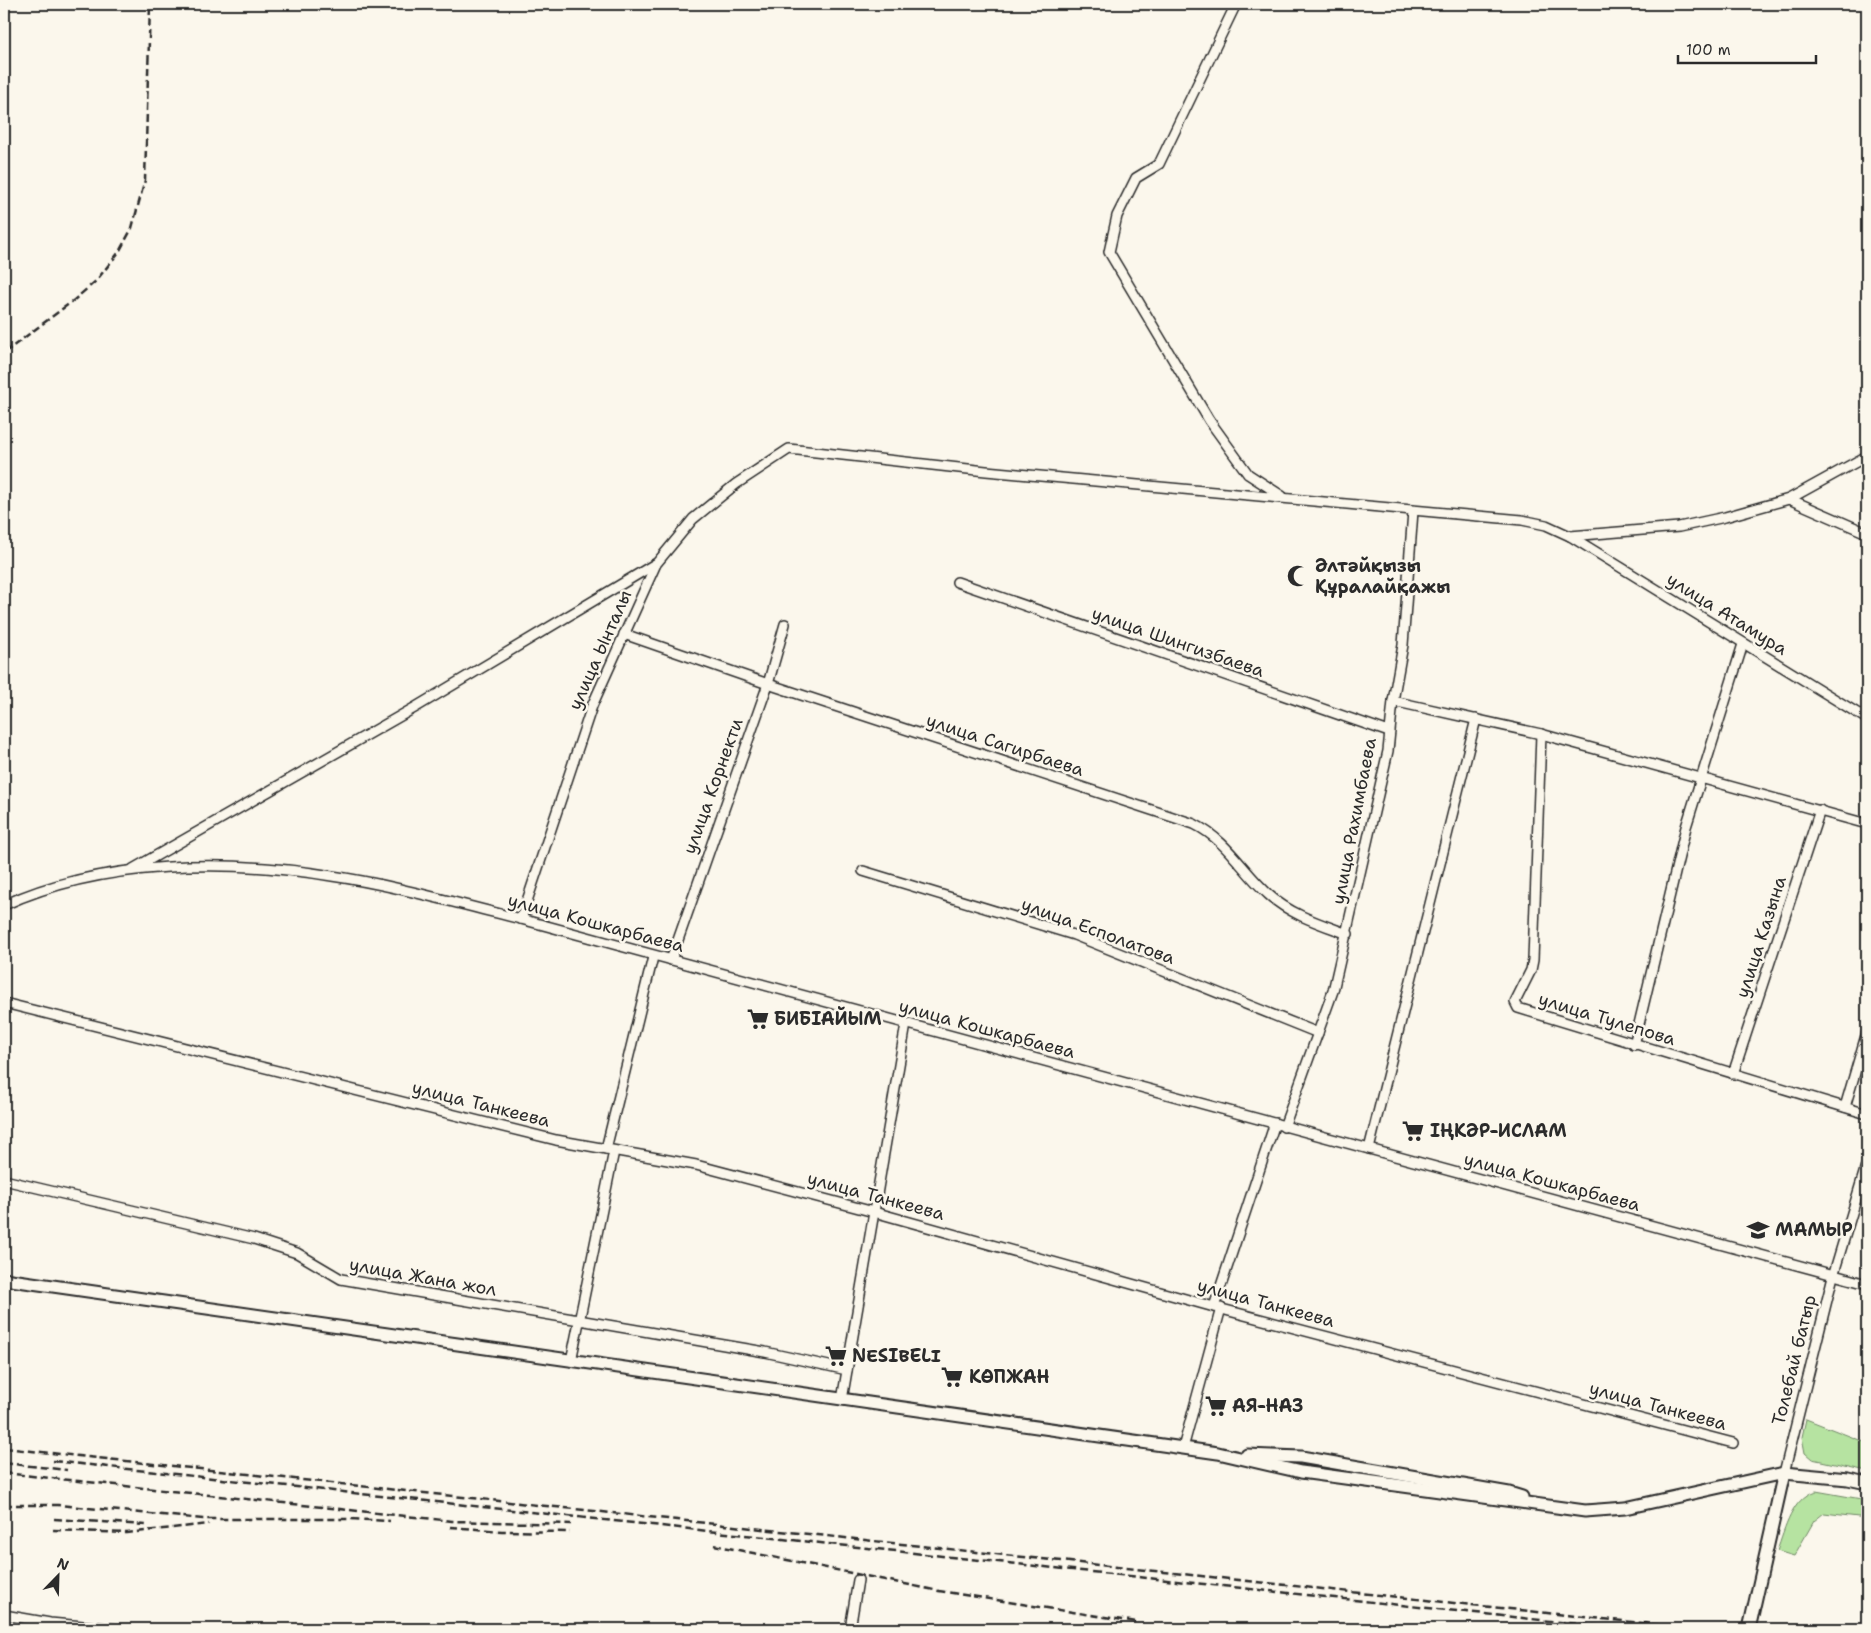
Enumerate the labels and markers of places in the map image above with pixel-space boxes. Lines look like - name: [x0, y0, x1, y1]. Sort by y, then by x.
- place label: Әлтәйқызы Құралайқажы: [1315, 554, 1451, 599]
- mosque icon: Әлтәйқызы Құралайқажы: [1285, 563, 1311, 589]
- supermarket icon: БИБІАЙЫМ: [745, 1006, 771, 1032]
- place label: БИБІАЙЫМ: [774, 1006, 882, 1031]
- supermarket icon: ІҢКӘР-ИСЛАМ: [1400, 1118, 1426, 1144]
- place label: ІҢКӘР-ИСЛАМ: [1430, 1119, 1567, 1143]
- school or university icon: МАМЫР: [1745, 1217, 1771, 1243]
- place label: МАМЫР: [1775, 1218, 1853, 1242]
- supermarket icon: NESIBELI: [823, 1343, 849, 1369]
- place label: NESIBELI: [852, 1344, 941, 1368]
- supermarket icon: КӨПЖАН: [939, 1364, 965, 1390]
- place label: КӨПЖАН: [969, 1365, 1050, 1389]
- supermarket icon: АЯ-НАЗ: [1203, 1393, 1229, 1419]
- place label: АЯ-НАЗ: [1232, 1394, 1303, 1418]

